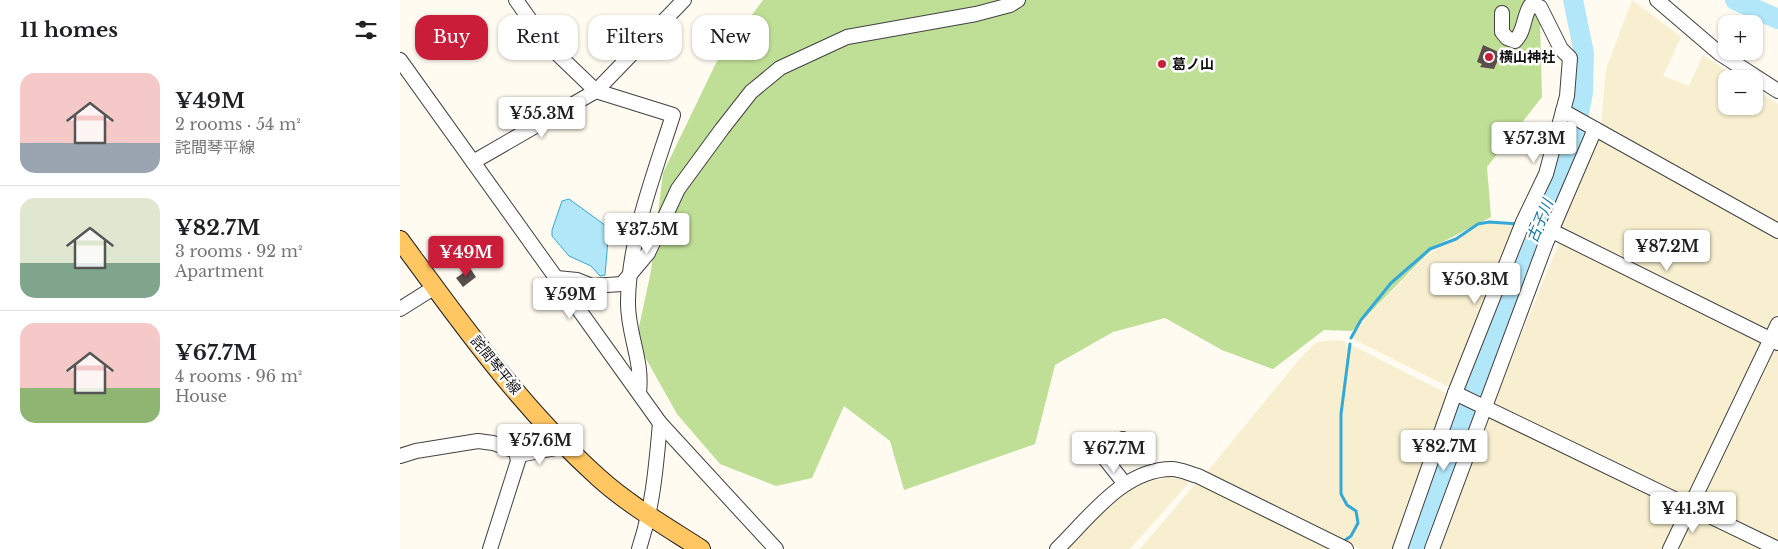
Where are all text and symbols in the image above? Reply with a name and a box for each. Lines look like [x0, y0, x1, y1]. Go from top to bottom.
chip: Buy [415, 15, 488, 60]
chip: Rent [498, 15, 578, 60]
chip: Filters [588, 15, 682, 60]
chip: New [692, 15, 769, 60]
map controls [1718, 15, 1763, 115]
button: + [1718, 15, 1763, 60]
icon: filters [352, 16, 380, 44]
text: 11 homes [20, 17, 118, 43]
place label: 横山神社 [1499, 48, 1555, 66]
marker: 横山神社 [1483, 51, 1495, 63]
place label: 葛ノ山 [1172, 55, 1214, 73]
marker: 葛ノ山 [1156, 58, 1168, 70]
button: − [1718, 70, 1763, 115]
text: ¥49M [175, 88, 245, 114]
icon: home [60, 93, 120, 153]
pin: ¥55.3M [501, 96, 583, 139]
text: ¥55.3M [509, 103, 575, 123]
text: 2 rooms · 54 m² [175, 114, 301, 134]
pin: ¥57.3M [1493, 121, 1575, 164]
text: ¥57.3M [1502, 128, 1566, 148]
text: 詫間琴平線 [175, 137, 255, 157]
water label: 古子川 [1522, 195, 1558, 245]
pin: ¥37.5M [606, 212, 688, 255]
text: ¥82.7M [175, 215, 260, 241]
icon: home [60, 218, 120, 278]
text: ¥37.5M [615, 219, 679, 239]
pin: ¥87.2M [1626, 230, 1708, 272]
pin: ¥49M [436, 236, 496, 278]
text: ¥87.2M [1635, 236, 1699, 256]
text: 3 rooms · 92 m² [175, 241, 302, 261]
text: ¥49M [439, 242, 493, 262]
text: Apartment [175, 261, 264, 281]
pin: ¥50.3M [1434, 262, 1516, 305]
text: ¥50.3M [1441, 269, 1509, 289]
pin: ¥59M [540, 278, 600, 320]
text: ¥59M [544, 284, 596, 304]
street label: 詫間琴平線 [467, 332, 525, 398]
text: ¥67.7M [175, 340, 257, 366]
icon: home [60, 343, 120, 403]
text: 4 rooms · 96 m² [175, 366, 302, 386]
text: House [175, 386, 227, 406]
pin: ¥57.6M [499, 424, 581, 466]
text: ¥57.6M [508, 430, 572, 450]
pin: ¥82.7M [1403, 430, 1485, 472]
pin: ¥67.7M [1073, 432, 1155, 474]
text: ¥82.7M [1412, 436, 1476, 456]
text: ¥67.7M [1083, 438, 1145, 458]
pin: ¥41.3M [1652, 492, 1734, 534]
text: ¥41.3M [1661, 498, 1725, 518]

